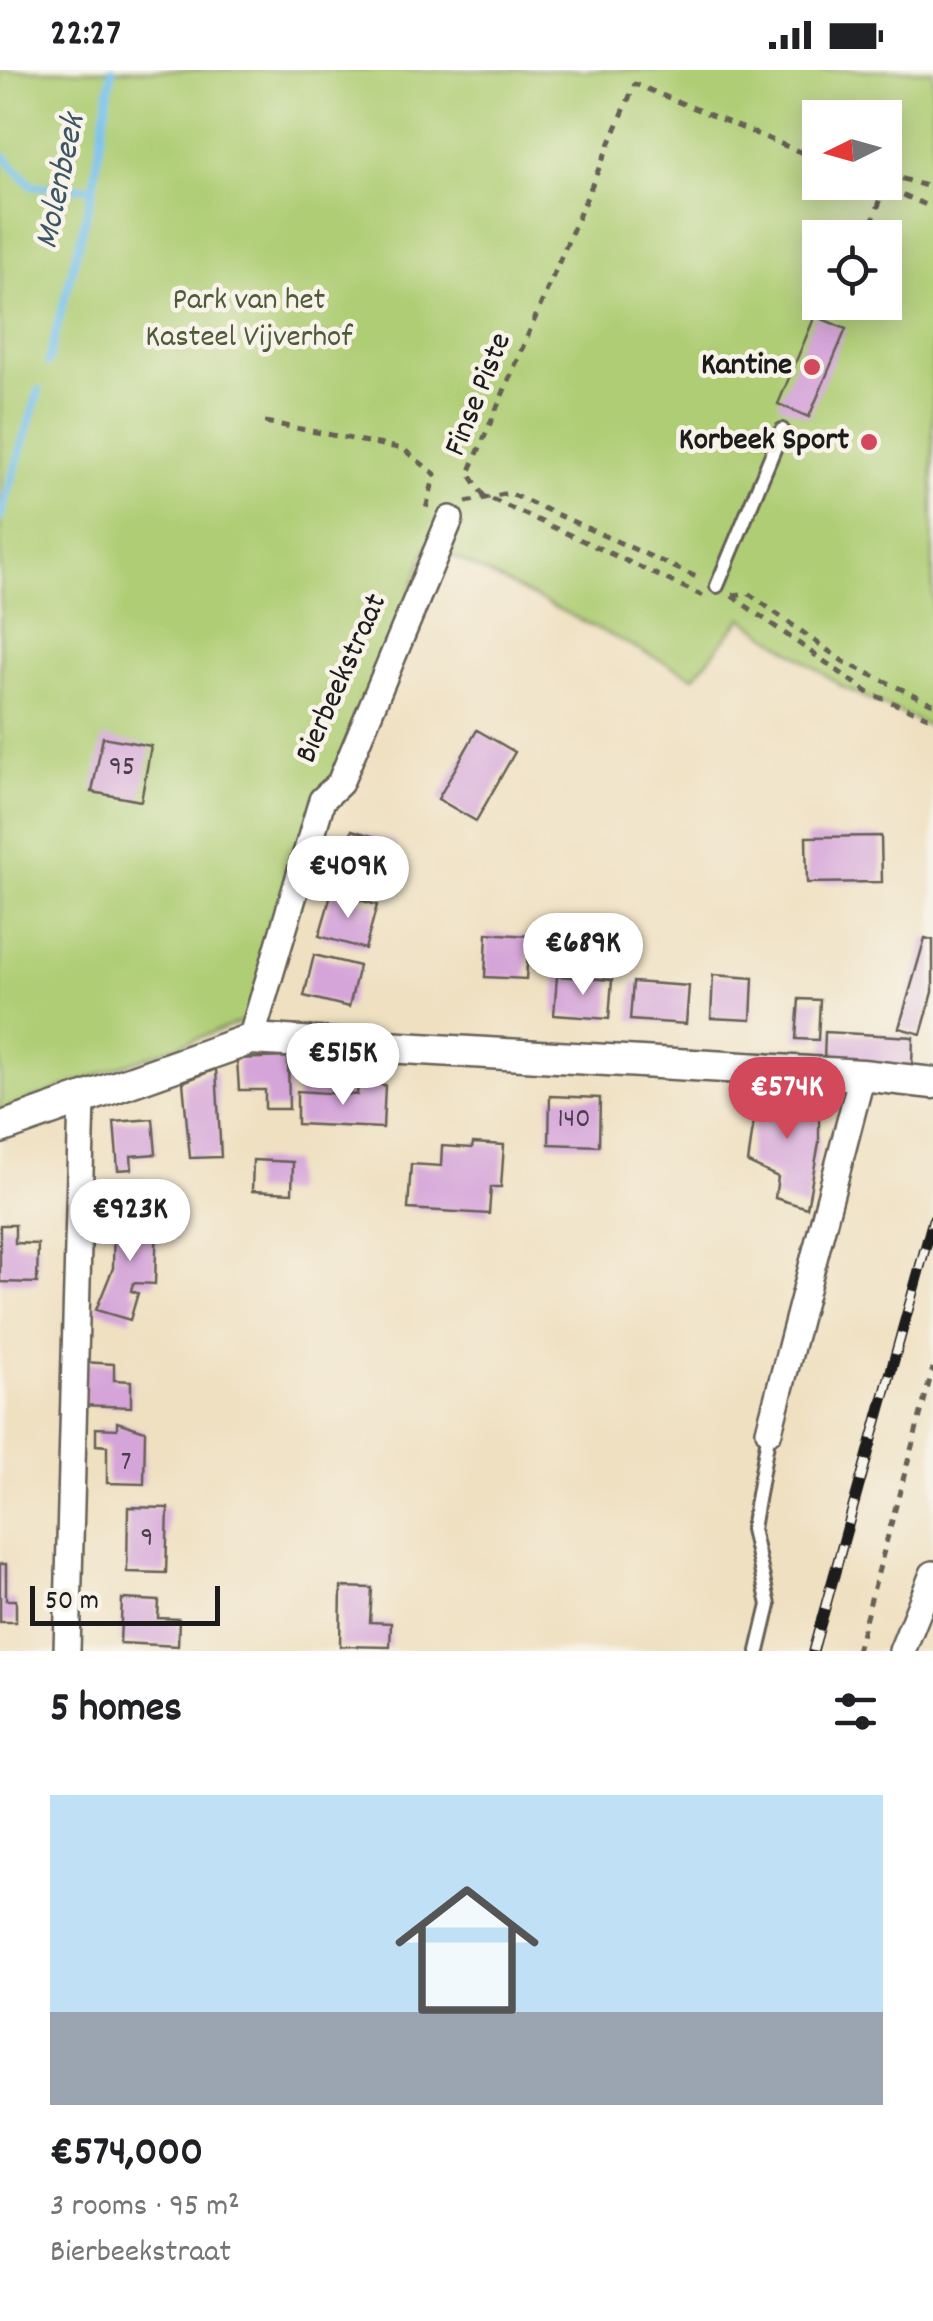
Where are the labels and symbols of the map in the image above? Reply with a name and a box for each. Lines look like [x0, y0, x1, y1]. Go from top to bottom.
north arrow [802, 100, 902, 200]
water label: Molenbeek [23, 107, 101, 254]
park label: Park van het Kasteel Vijverhof [145, 279, 353, 362]
street label: Finse Piste [434, 326, 526, 464]
place label: Kantine [701, 344, 792, 390]
marker: Kantine [801, 356, 823, 378]
place label: Korbeek Sport [679, 419, 849, 465]
marker: Korbeek Sport [858, 431, 880, 453]
street label: Bierbeekstraat [285, 587, 401, 771]
house number: 95 [109, 749, 135, 789]
pin: €409K [278, 836, 418, 921]
pin: €689K [513, 913, 653, 998]
pin: €515K [273, 1023, 413, 1108]
pin: €574K [717, 1057, 857, 1142]
house number: 140 [557, 1101, 591, 1141]
pin: €923K [60, 1179, 200, 1264]
house number: 7 [121, 1444, 131, 1484]
house number: 9 [141, 1520, 153, 1560]
scale bar [30, 1581, 220, 1626]

